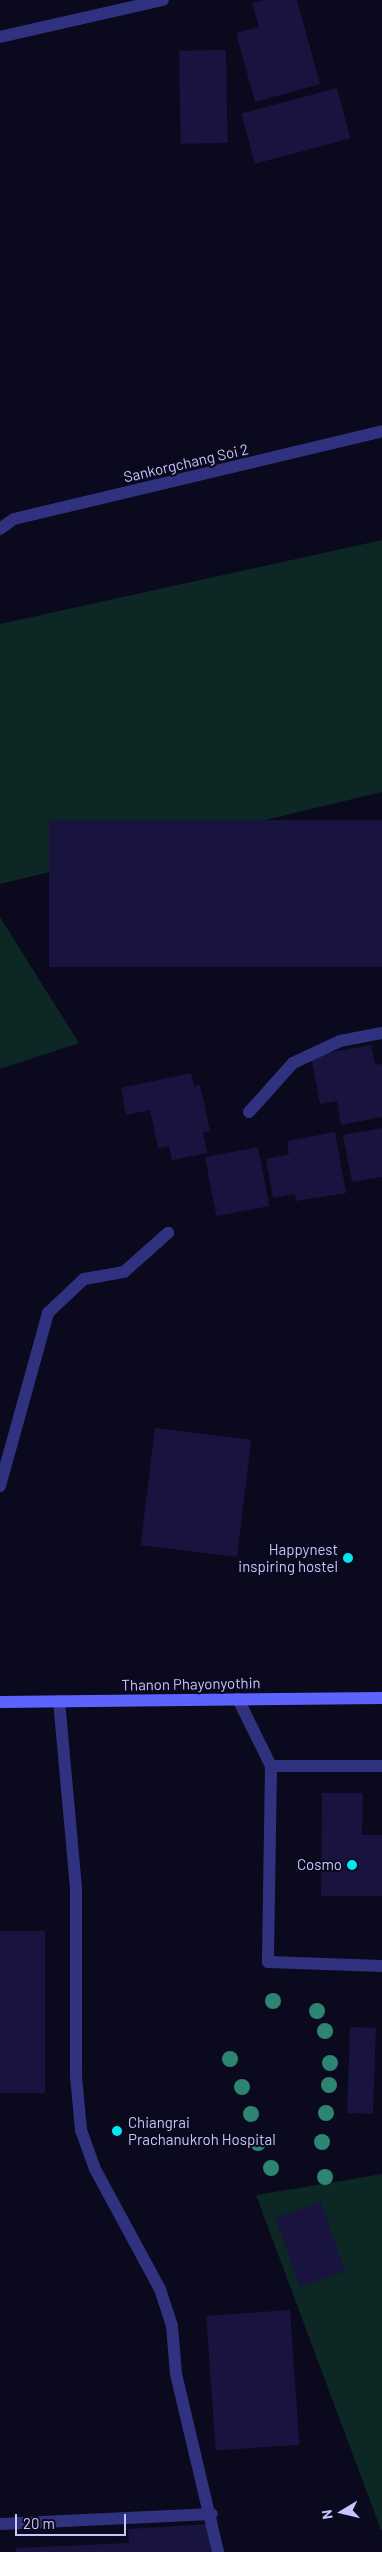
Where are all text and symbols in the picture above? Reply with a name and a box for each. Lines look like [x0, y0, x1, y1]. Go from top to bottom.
street label: Sankorgchang Soi 2 [122, 440, 250, 486]
place label: Happynest inspiring hostel [238, 1540, 338, 1575]
marker: Happynest inspiring hostel [342, 1552, 354, 1564]
street label: Thanon Phayonyothin [121, 1674, 261, 1694]
place label: Cosmo [297, 1856, 342, 1874]
marker: Cosmo [346, 1859, 358, 1871]
place label: Chiangrai Prachanukroh Hospital [128, 2113, 276, 2148]
marker: Chiangrai Prachanukroh Hospital [110, 2124, 124, 2138]
north arrow [317, 2487, 367, 2537]
scale bar [18, 2504, 129, 2536]
text: N [318, 2508, 336, 2520]
text: 20 m [23, 2514, 55, 2532]

